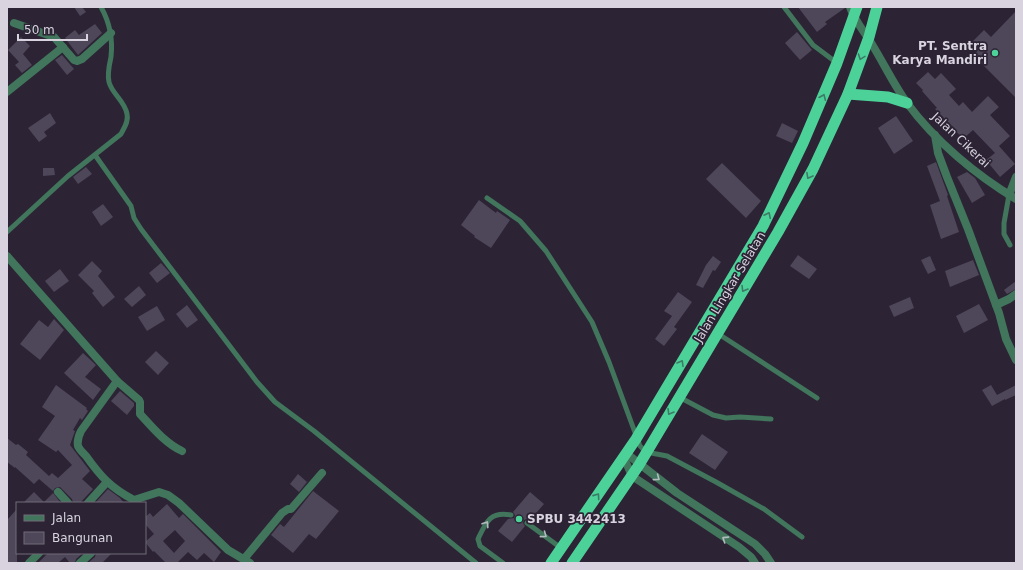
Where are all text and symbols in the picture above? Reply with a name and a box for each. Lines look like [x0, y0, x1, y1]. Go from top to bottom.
scale bar [18, 16, 87, 42]
text: 50 m [24, 23, 55, 37]
place label: PT. Sentra Karya Mandiri [892, 39, 987, 67]
marker: PT. Sentra Karya Mandiri [990, 48, 1000, 58]
one-way arrow [858, 54, 866, 61]
one-way arrow [818, 93, 826, 100]
street label: Jalan Cikerai [928, 109, 993, 170]
one-way arrow [806, 172, 813, 179]
one-way arrow [764, 211, 771, 219]
street label: Jalan Lingkar Selatan [691, 229, 769, 346]
one-way arrow [741, 285, 748, 292]
one-way arrow [676, 360, 683, 367]
one-way arrow [667, 408, 674, 415]
one-way arrow [653, 474, 660, 481]
one-way arrow [592, 494, 599, 501]
legend [16, 502, 146, 554]
text: Jalan [51, 511, 81, 525]
place label: SPBU 3442413 [527, 512, 626, 526]
marker: SPBU 3442413 [514, 514, 524, 524]
one-way arrow [481, 521, 489, 528]
one-way arrow [540, 530, 547, 537]
text: Bangunan [52, 531, 113, 545]
one-way arrow [722, 536, 729, 544]

